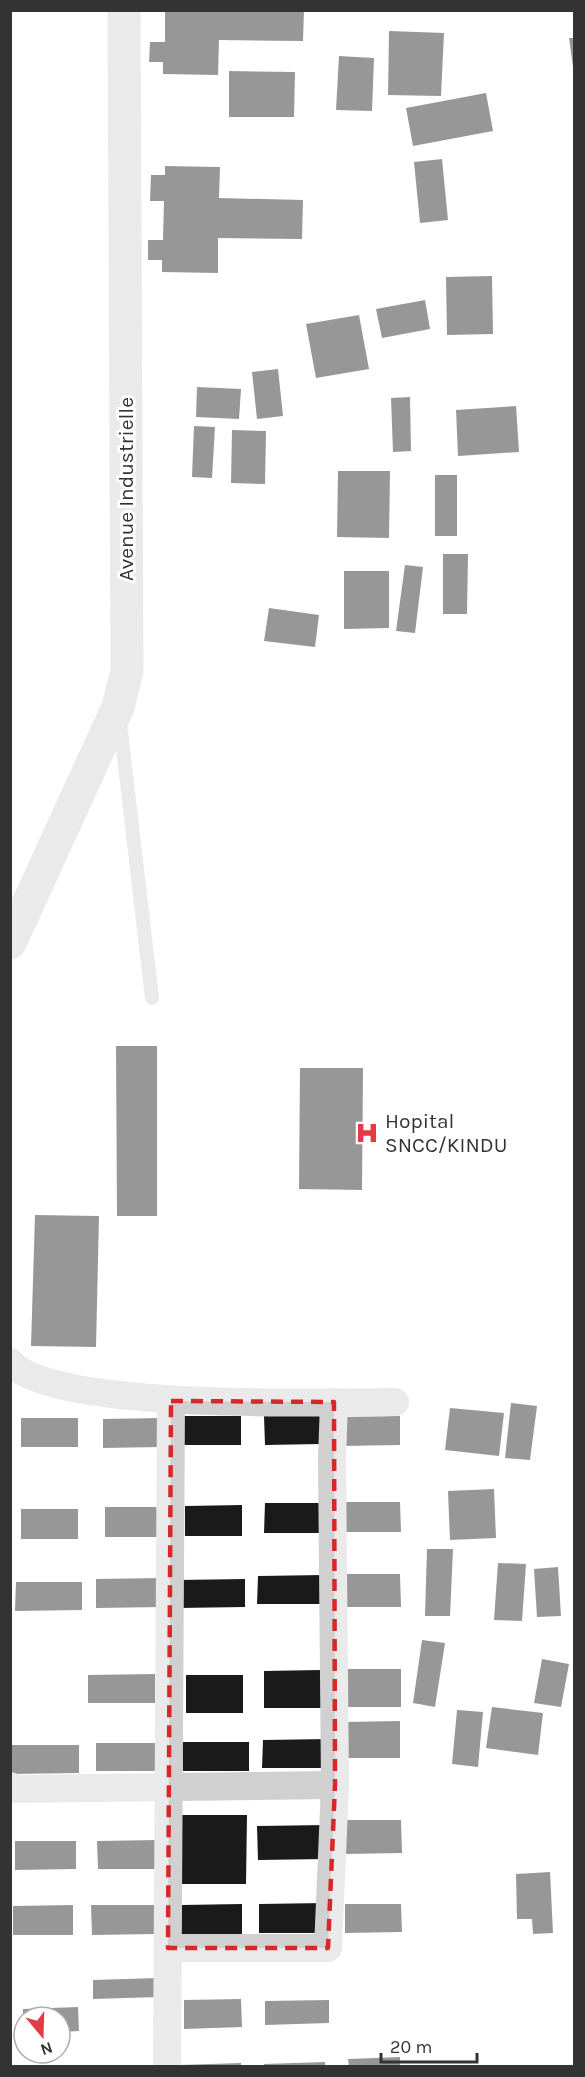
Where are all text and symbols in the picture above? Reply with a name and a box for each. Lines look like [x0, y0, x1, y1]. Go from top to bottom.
street label: Avenue Industrielle [114, 397, 138, 581]
place label: Hopital SNCC/KINDU [385, 1109, 507, 1157]
hospital icon: Hopital SNCC/KINDU [354, 1120, 380, 1146]
north arrow [12, 2005, 72, 2065]
scale bar [381, 2026, 477, 2064]
text: 20 m [390, 2036, 432, 2058]
text: N [38, 2038, 55, 2060]

